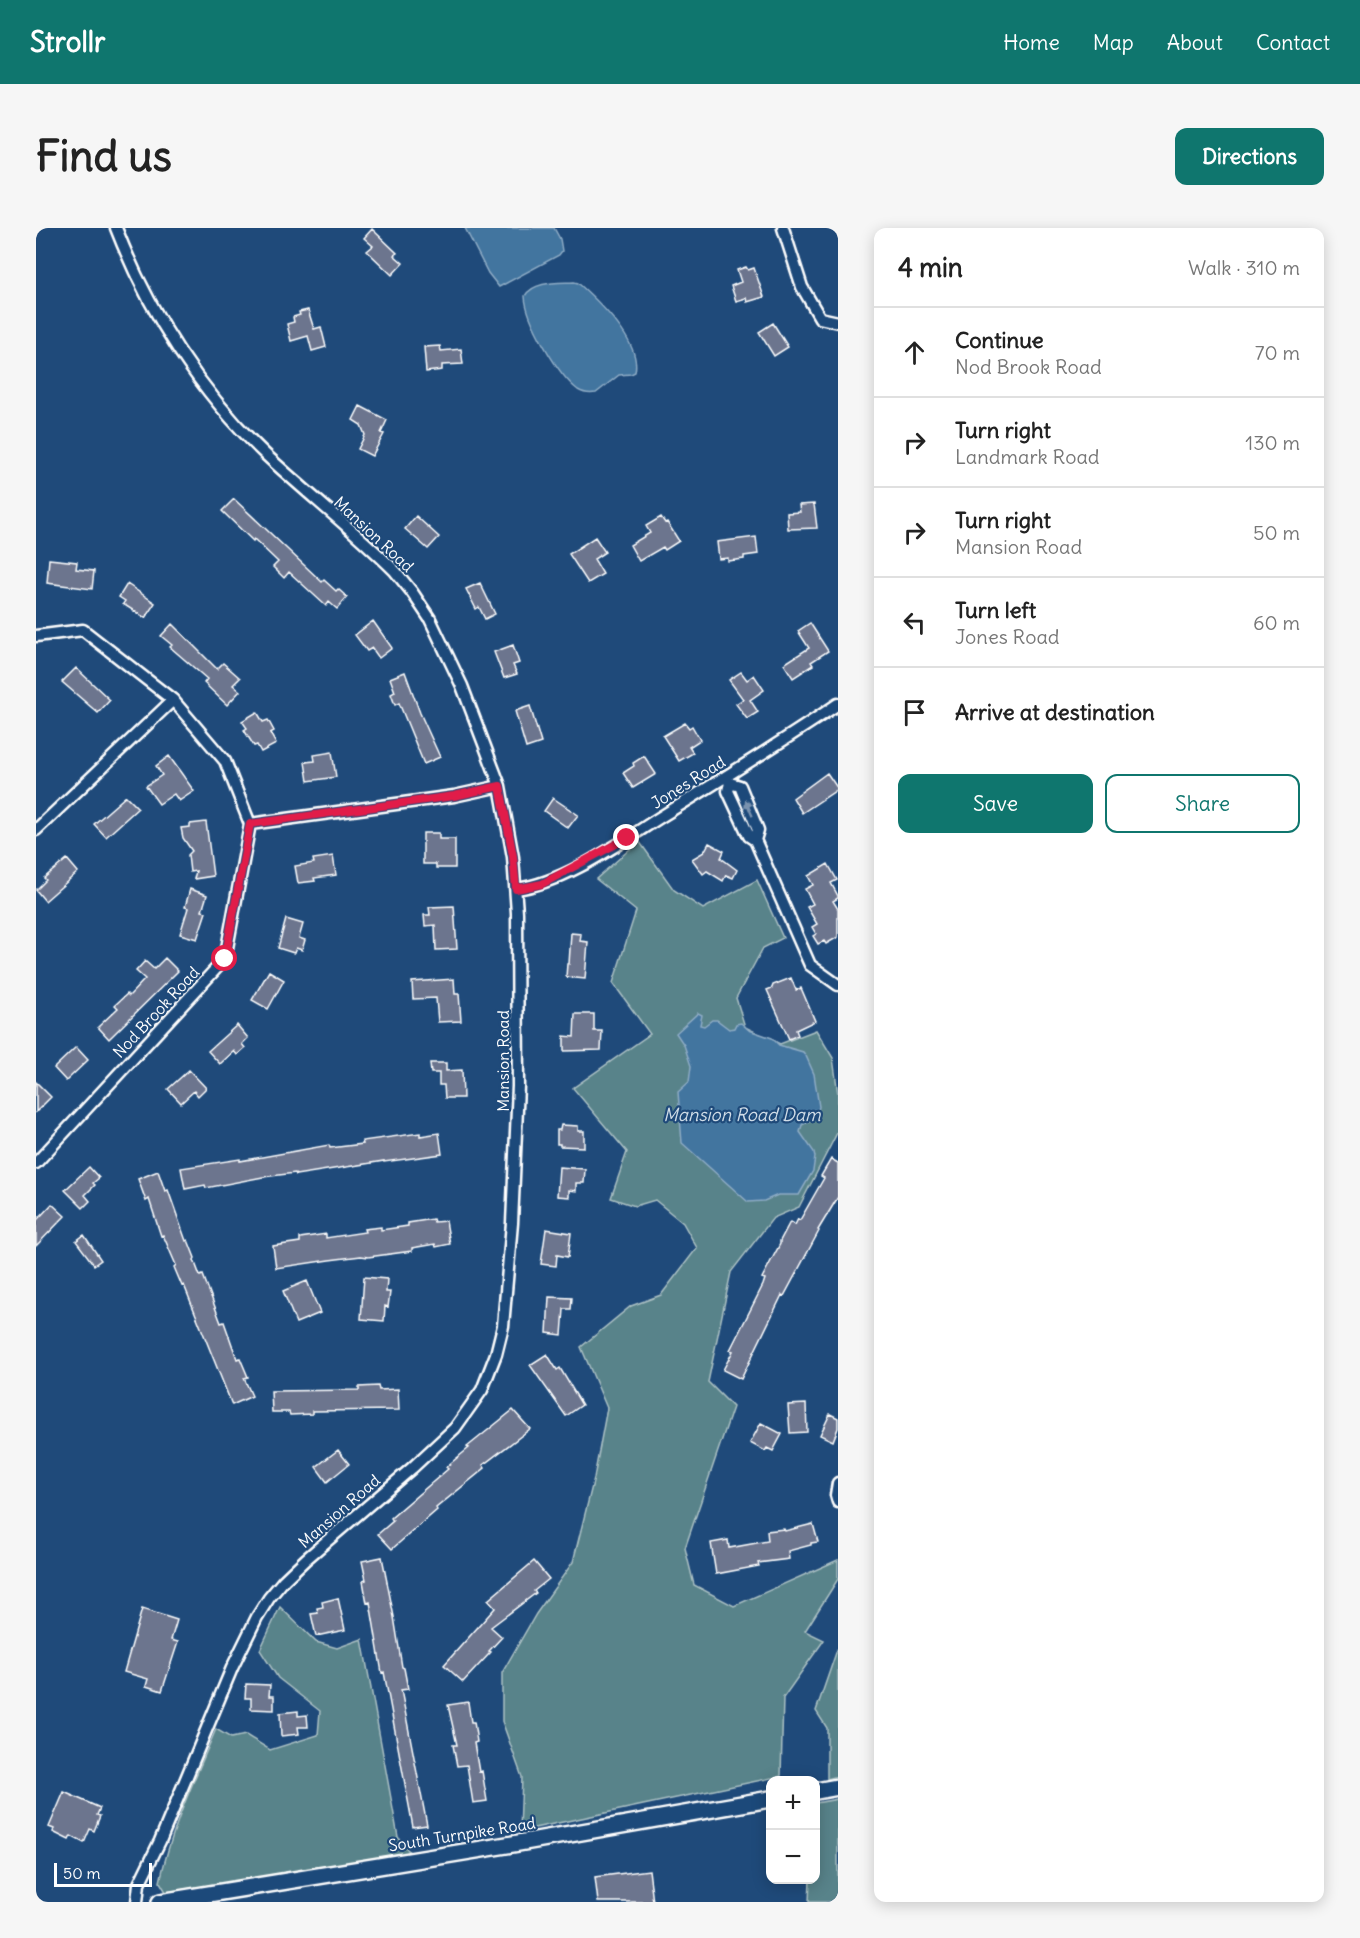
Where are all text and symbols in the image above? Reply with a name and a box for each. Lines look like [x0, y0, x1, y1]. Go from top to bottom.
text: Strollr [30, 24, 105, 60]
text: Home [1003, 29, 1060, 56]
text: Map [1093, 29, 1134, 56]
text: About [1167, 29, 1223, 56]
text: Contact [1256, 29, 1330, 56]
button: Directions [1175, 128, 1324, 185]
text: Find us [36, 130, 172, 182]
text: 4 min [898, 251, 963, 284]
text: Walk · 310 m [1188, 255, 1300, 280]
text: Continue [955, 326, 1044, 354]
icon: ahead [898, 336, 931, 369]
text: 70 m [1255, 340, 1300, 365]
text: Nod Brook Road [955, 354, 1102, 379]
text: Turn right [955, 416, 1051, 444]
icon: right [898, 426, 931, 459]
text: 130 m [1245, 430, 1300, 455]
text: Landmark Road [955, 444, 1099, 469]
street label: Mansion Road [330, 492, 418, 576]
text: Turn right [955, 506, 1051, 534]
icon: right [898, 516, 931, 549]
text: 50 m [1253, 520, 1300, 545]
text: Mansion Road [955, 534, 1082, 559]
text: Turn left [955, 596, 1036, 624]
icon: left [898, 606, 931, 639]
text: 60 m [1253, 610, 1300, 635]
text: Jones Road [955, 624, 1059, 649]
icon: arrive [898, 696, 931, 729]
text: Arrive at destination [955, 698, 1155, 726]
street label: Jones Road [647, 751, 729, 813]
button: Save [898, 774, 1093, 833]
button: Share [1105, 774, 1300, 833]
one-way arrow [744, 799, 753, 817]
route end [613, 824, 639, 850]
route start [211, 945, 237, 971]
street label: Nod Brook Road [109, 962, 203, 1062]
street label: Mansion Road [493, 1010, 513, 1112]
water label: Mansion Road Dam [663, 1103, 822, 1126]
street label: Mansion Road [294, 1470, 384, 1552]
map controls [766, 1776, 820, 1884]
button: + [766, 1776, 820, 1830]
street label: South Turnpike Road [387, 1812, 537, 1856]
button: − [766, 1830, 820, 1884]
scale bar [54, 1860, 152, 1888]
text: 50 m [63, 1863, 101, 1883]

